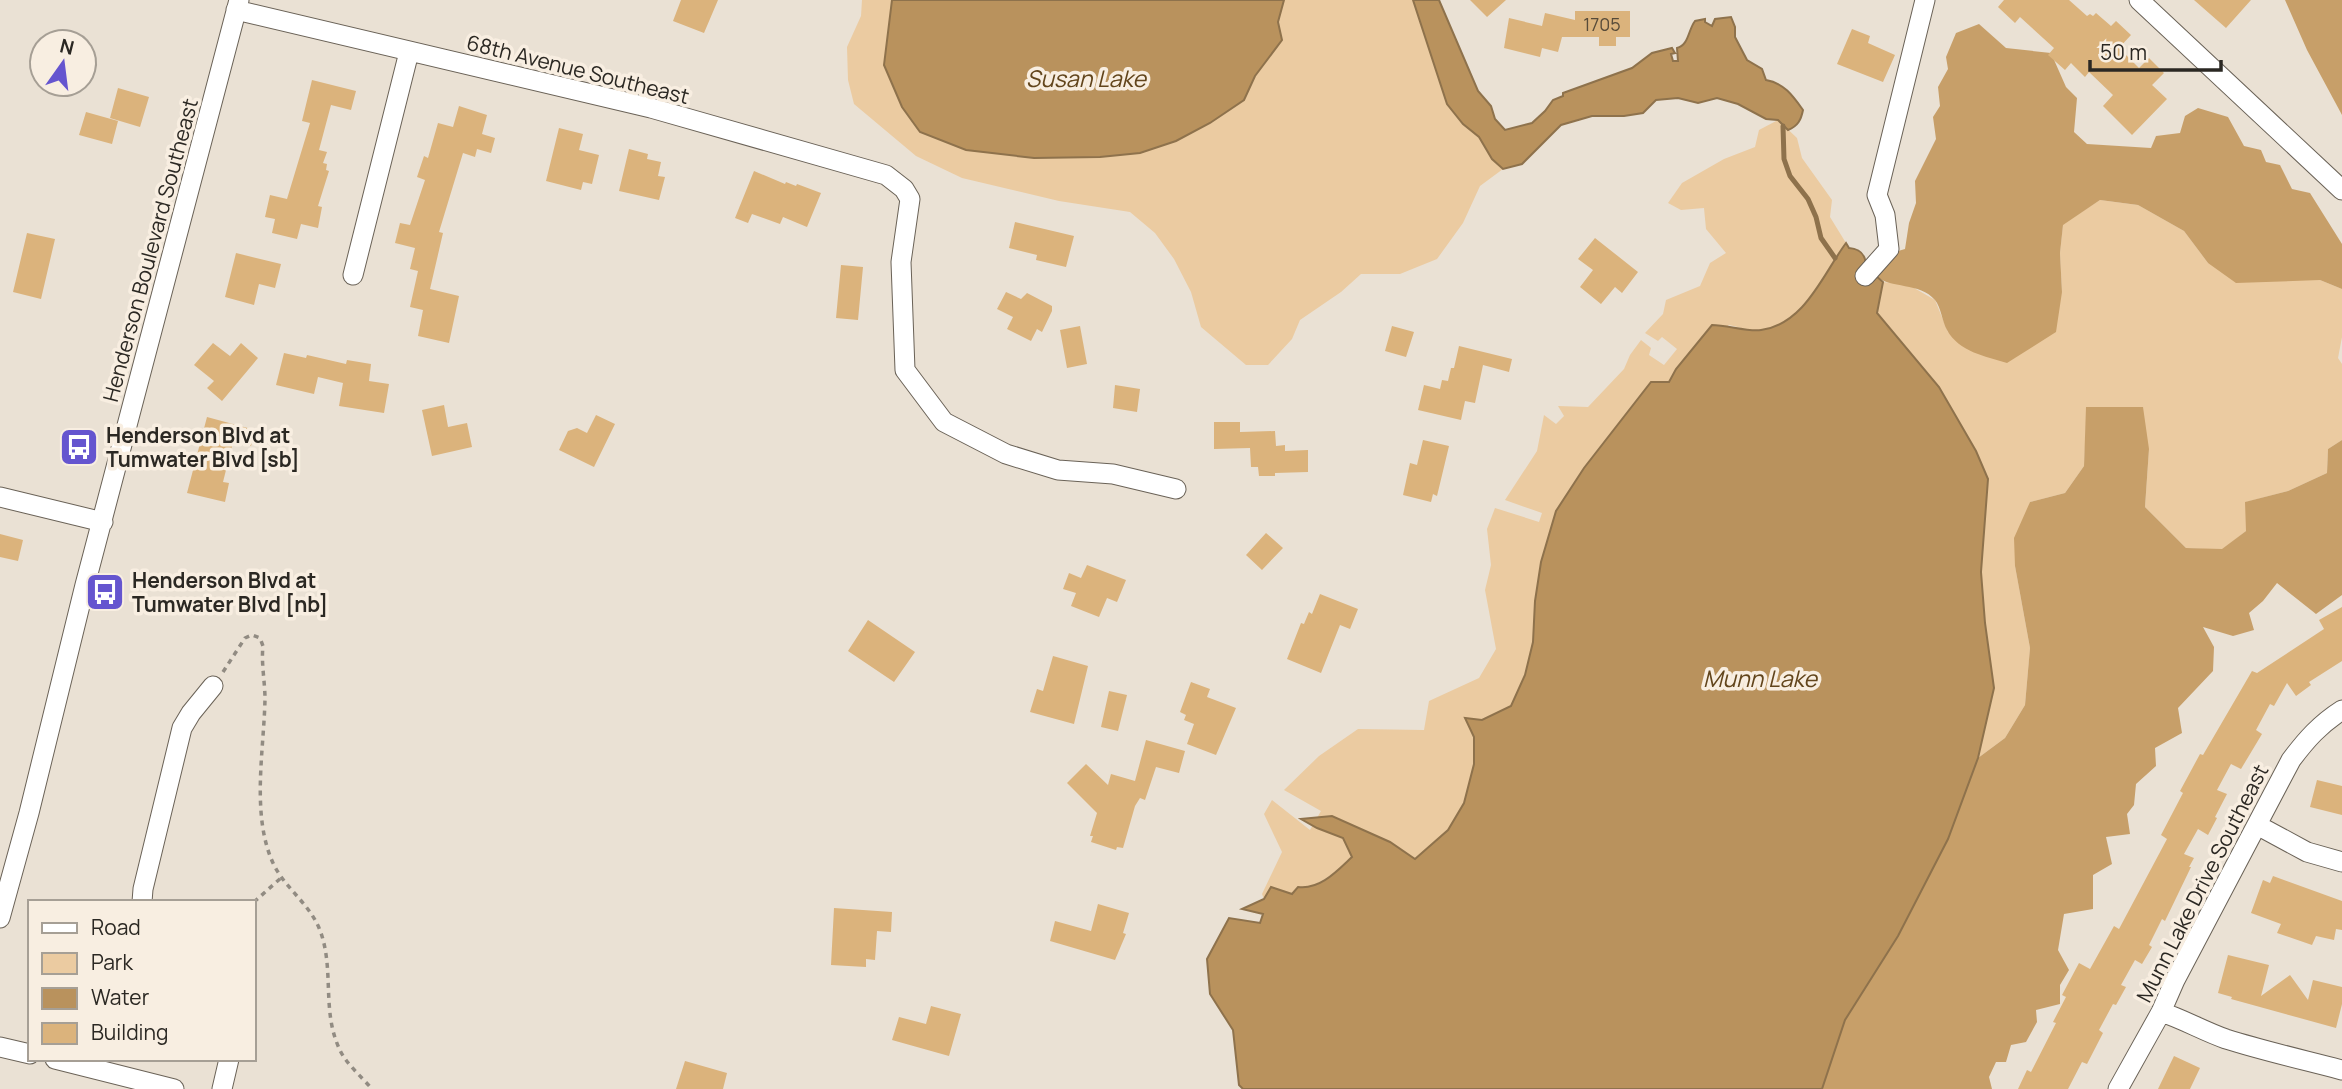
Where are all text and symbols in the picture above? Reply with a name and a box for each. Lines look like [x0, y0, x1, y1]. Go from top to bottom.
house number: 1705 [1583, 12, 1621, 36]
north arrow [28, 28, 98, 98]
street label: 68th Avenue Southeast [464, 28, 692, 110]
scale bar [2090, 28, 2221, 72]
text: N [57, 32, 77, 61]
text: 50 m [2100, 38, 2147, 66]
water label: Susan Lake [1026, 62, 1148, 94]
street label: Henderson Boulevard Southeast [96, 95, 204, 405]
place label: Henderson Blvd at Tumwater Blvd [sb] [106, 421, 300, 473]
bus stop icon: Henderson Blvd at Tumwater Blvd [sb] [58, 426, 100, 468]
place label: Henderson Blvd at Tumwater Blvd [nb] [132, 566, 328, 618]
bus stop icon: Henderson Blvd at Tumwater Blvd [nb] [84, 571, 126, 613]
water label: Munn Lake [1703, 662, 1819, 694]
street label: Munn Lake Drive Southeast [2130, 759, 2274, 1007]
legend [28, 900, 256, 1061]
text: Road [91, 913, 141, 941]
text: Park [91, 948, 133, 976]
text: Water [91, 983, 150, 1011]
text: Building [91, 1018, 168, 1046]

